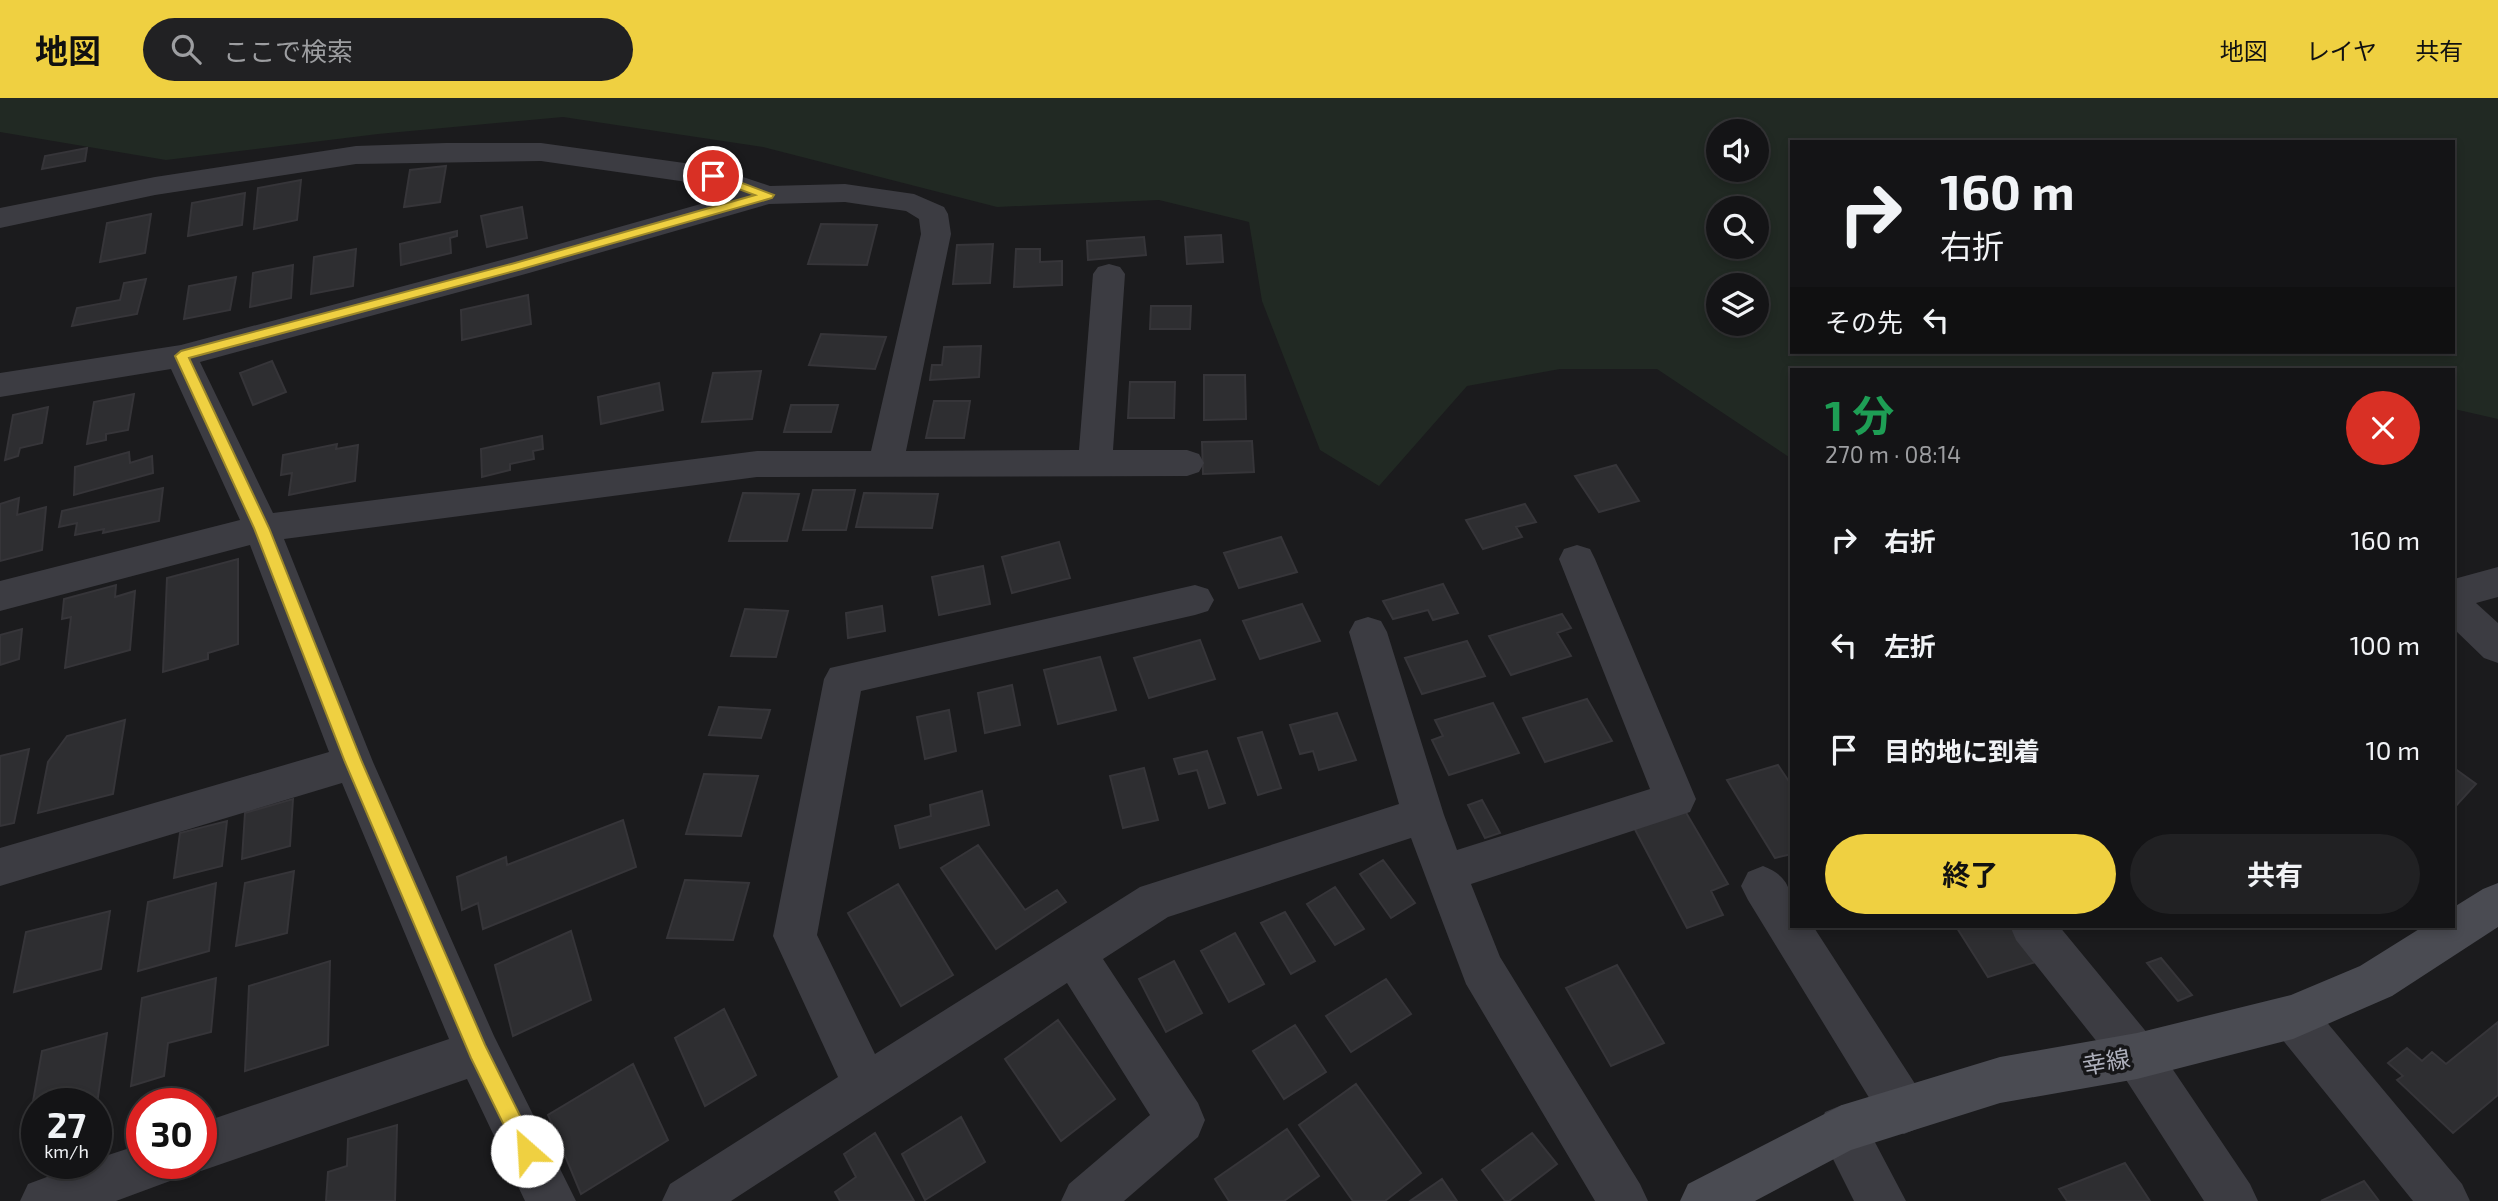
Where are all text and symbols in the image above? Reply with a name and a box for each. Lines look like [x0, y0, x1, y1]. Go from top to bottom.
search box [143, 18, 633, 81]
text: 地図 [35, 30, 101, 70]
icon: search [167, 30, 205, 68]
text: ここで検索 [223, 35, 353, 66]
text: 地図 [2220, 36, 2268, 65]
text: レイヤ [2306, 36, 2377, 65]
text: 共有 [2415, 36, 2463, 65]
map controls [1706, 119, 1769, 336]
button: sound [1706, 119, 1769, 182]
pin [683, 146, 743, 206]
icon: arrive [694, 157, 732, 195]
text: 160 m [1940, 161, 2075, 220]
icon: right [1825, 168, 1916, 259]
button: search [1706, 196, 1769, 259]
text: 右折 [1940, 226, 2004, 264]
button: layers [1706, 273, 1769, 336]
icon: left [1917, 301, 1955, 339]
text: その先 [1825, 306, 1903, 337]
text: 1 分 [1825, 389, 1894, 439]
button: close [2346, 391, 2420, 465]
text: 270 m · 08:14 [1825, 440, 1961, 468]
icon: right [1825, 521, 1863, 559]
text: 160 m [2351, 524, 2420, 555]
text: 右折 [1884, 525, 1936, 556]
icon: left [1825, 626, 1863, 664]
text: 100 m [2350, 629, 2420, 660]
text: 左折 [1884, 630, 1936, 661]
icon: arrive [1825, 731, 1863, 769]
text: 10 m [2365, 734, 2420, 765]
text: 目的地に到着 [1884, 735, 2040, 766]
button: 終了 [1825, 834, 2116, 914]
button: 共有 [2130, 834, 2420, 914]
street label: 幸線 [2080, 1043, 2132, 1079]
speed limit sign: 30 [126, 1088, 217, 1179]
text: 27 [47, 1103, 86, 1145]
position arrow [490, 1114, 564, 1188]
text: km/h [44, 1140, 89, 1162]

